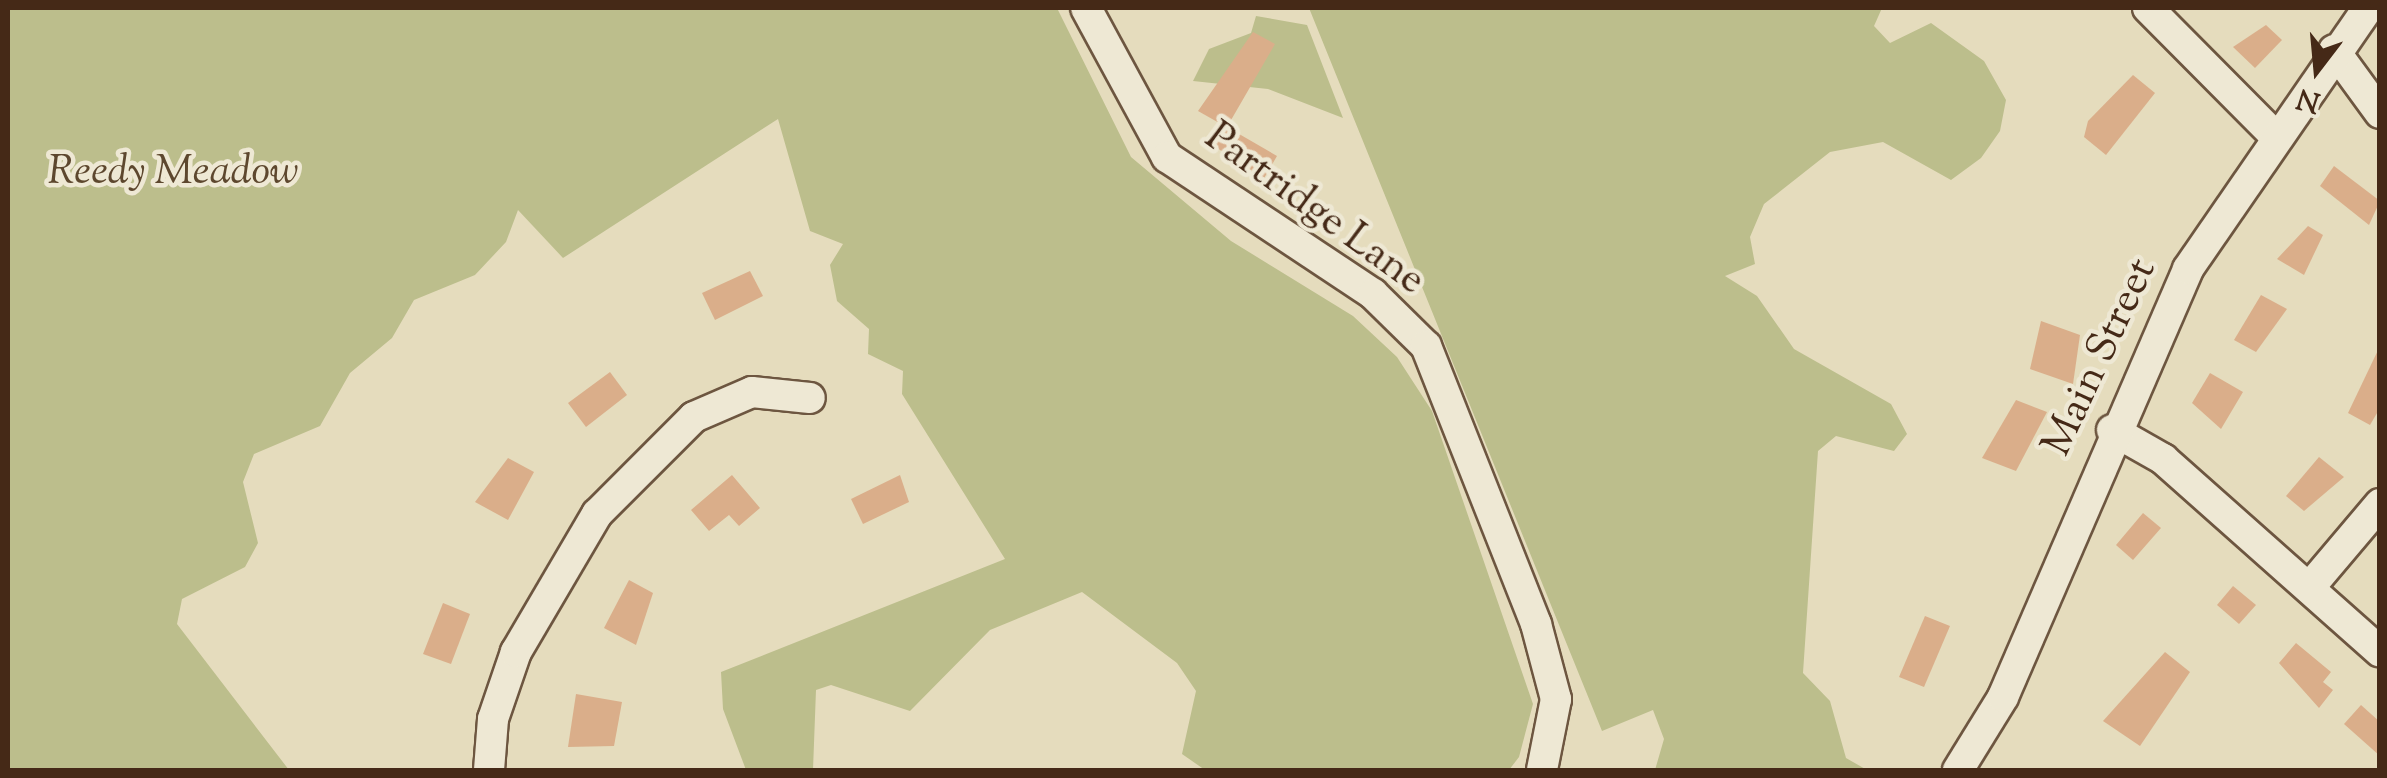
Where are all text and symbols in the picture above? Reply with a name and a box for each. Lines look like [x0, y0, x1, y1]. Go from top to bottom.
north arrow [2267, 20, 2367, 120]
text: N [2292, 77, 2325, 121]
street label: Partridge Lane [1194, 113, 1434, 307]
park label: Reedy Meadow [48, 148, 298, 198]
street label: Main Street [2033, 251, 2169, 465]

